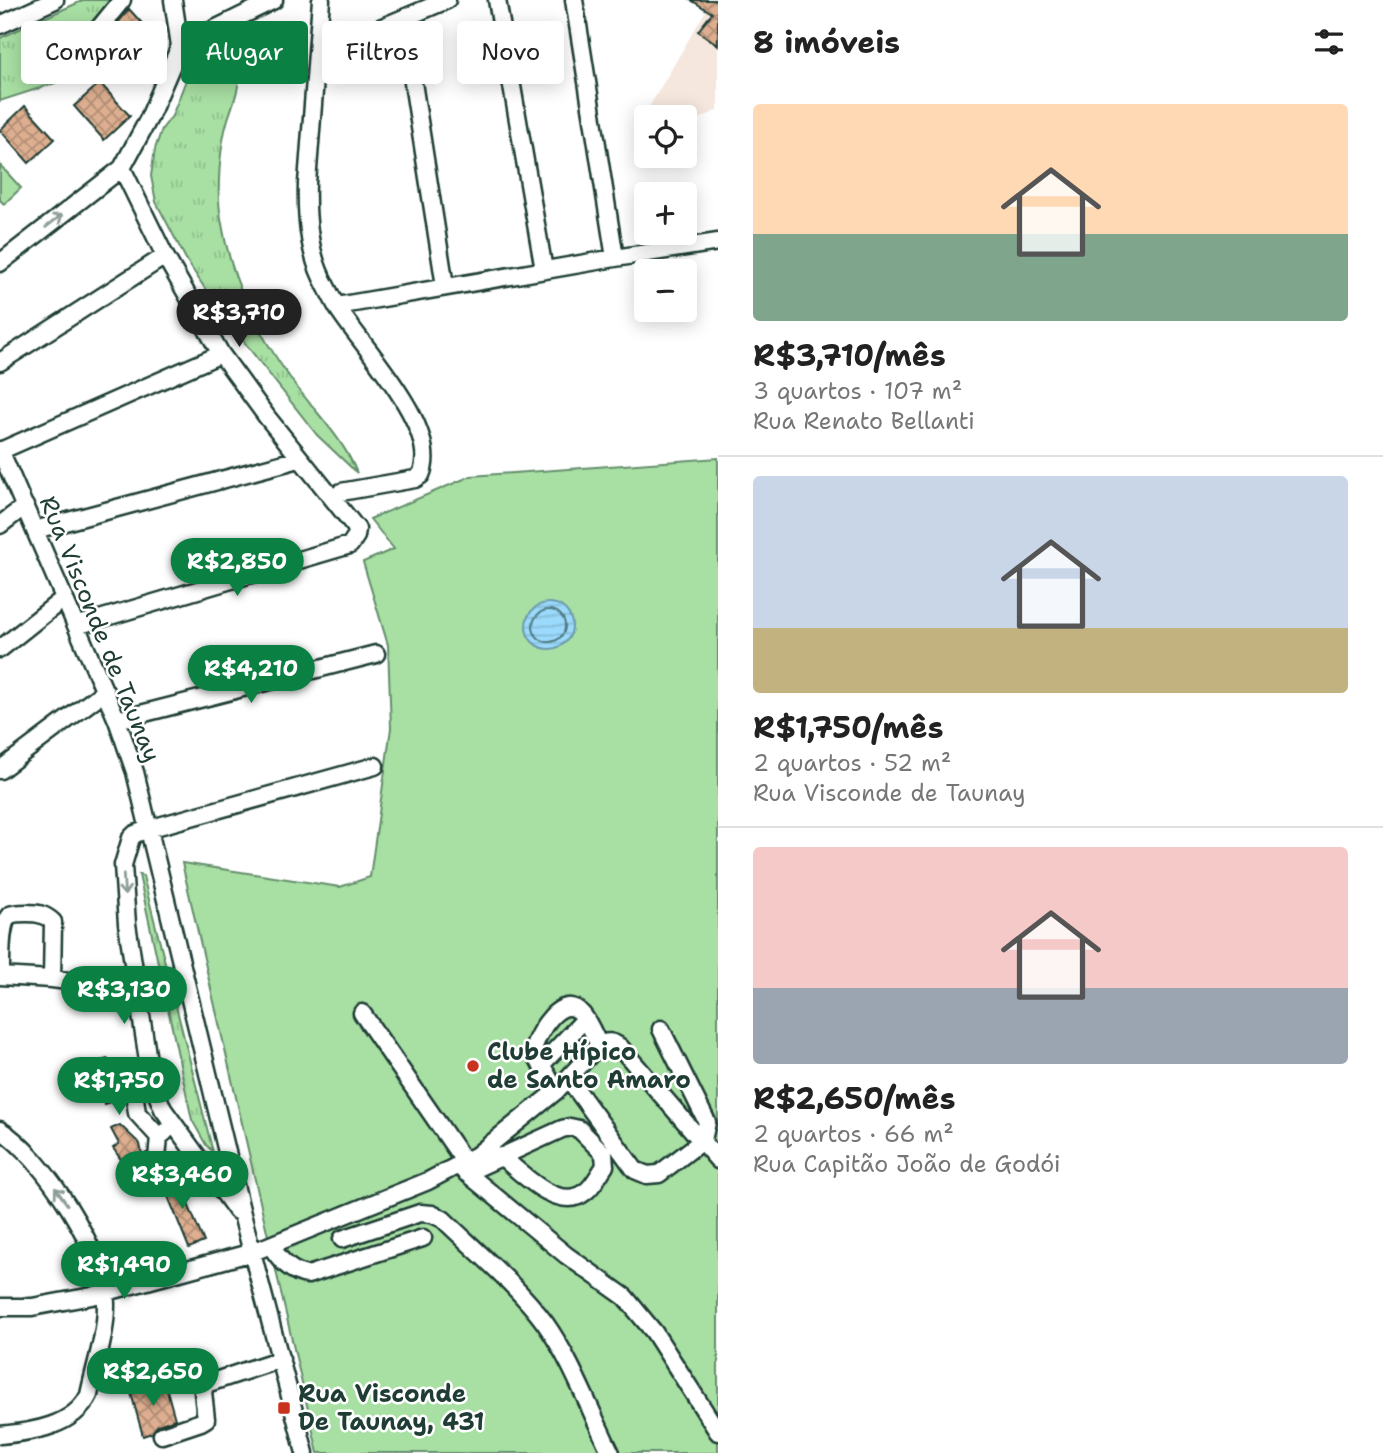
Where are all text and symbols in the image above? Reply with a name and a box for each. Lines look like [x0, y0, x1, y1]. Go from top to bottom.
chip: Comprar [21, 21, 167, 84]
chip: Alugar [181, 21, 308, 84]
chip: Filtros [322, 21, 443, 84]
chip: Novo [457, 21, 564, 84]
text: 8 imóveis [753, 22, 900, 63]
icon: filters [1310, 23, 1348, 61]
map controls [634, 105, 697, 322]
button: locate [634, 105, 697, 168]
icon: home [988, 149, 1114, 275]
button: + [634, 182, 697, 245]
one-way arrow [44, 213, 62, 228]
button: − [634, 259, 697, 322]
pin: R$3,710 [174, 290, 304, 349]
text: R$3,710 [193, 297, 285, 327]
text: R$3,710/mês [753, 335, 946, 376]
text: 3 quartos · 107 m² [753, 376, 962, 406]
text: Rua Renato Bellanti [753, 406, 975, 436]
street label: Rua Visconde de Taunay [32, 491, 168, 767]
icon: home [988, 521, 1114, 647]
pin: R$2,850 [172, 538, 302, 598]
text: R$2,850 [187, 546, 287, 576]
pin: R$4,210 [186, 646, 316, 705]
text: R$4,210 [204, 653, 298, 683]
text: R$1,750/mês [753, 707, 943, 748]
text: 2 quartos · 52 m² [753, 748, 951, 778]
text: Rua Visconde de Taunay [753, 778, 1025, 808]
one-way arrow [118, 873, 131, 896]
icon: home [988, 892, 1114, 1018]
pin: R$3,130 [59, 967, 189, 1026]
text: R$3,130 [77, 974, 171, 1004]
place label: Clube Hípico de Santo Amaro [487, 1036, 691, 1096]
pin: R$1,750 [54, 1058, 184, 1117]
marker: Clube Hípico de Santo Amaro [465, 1058, 481, 1074]
text: R$1,750 [73, 1065, 165, 1095]
text: R$2,650/mês [753, 1078, 955, 1119]
text: 2 quartos · 66 m² [753, 1119, 954, 1149]
text: Rua Capitão João de Godói [753, 1149, 1060, 1179]
pin: R$3,460 [117, 1152, 247, 1211]
text: R$3,460 [131, 1159, 233, 1189]
one-way arrow [54, 1188, 69, 1206]
pin: R$1,490 [59, 1242, 189, 1301]
text: R$1,490 [77, 1249, 171, 1279]
pin: R$2,650 [88, 1348, 218, 1408]
text: R$2,650 [103, 1356, 203, 1386]
place label: Rua Visconde De Taunay, 431 [298, 1378, 485, 1438]
marker: Rua Visconde De Taunay, 431 [276, 1400, 292, 1416]

